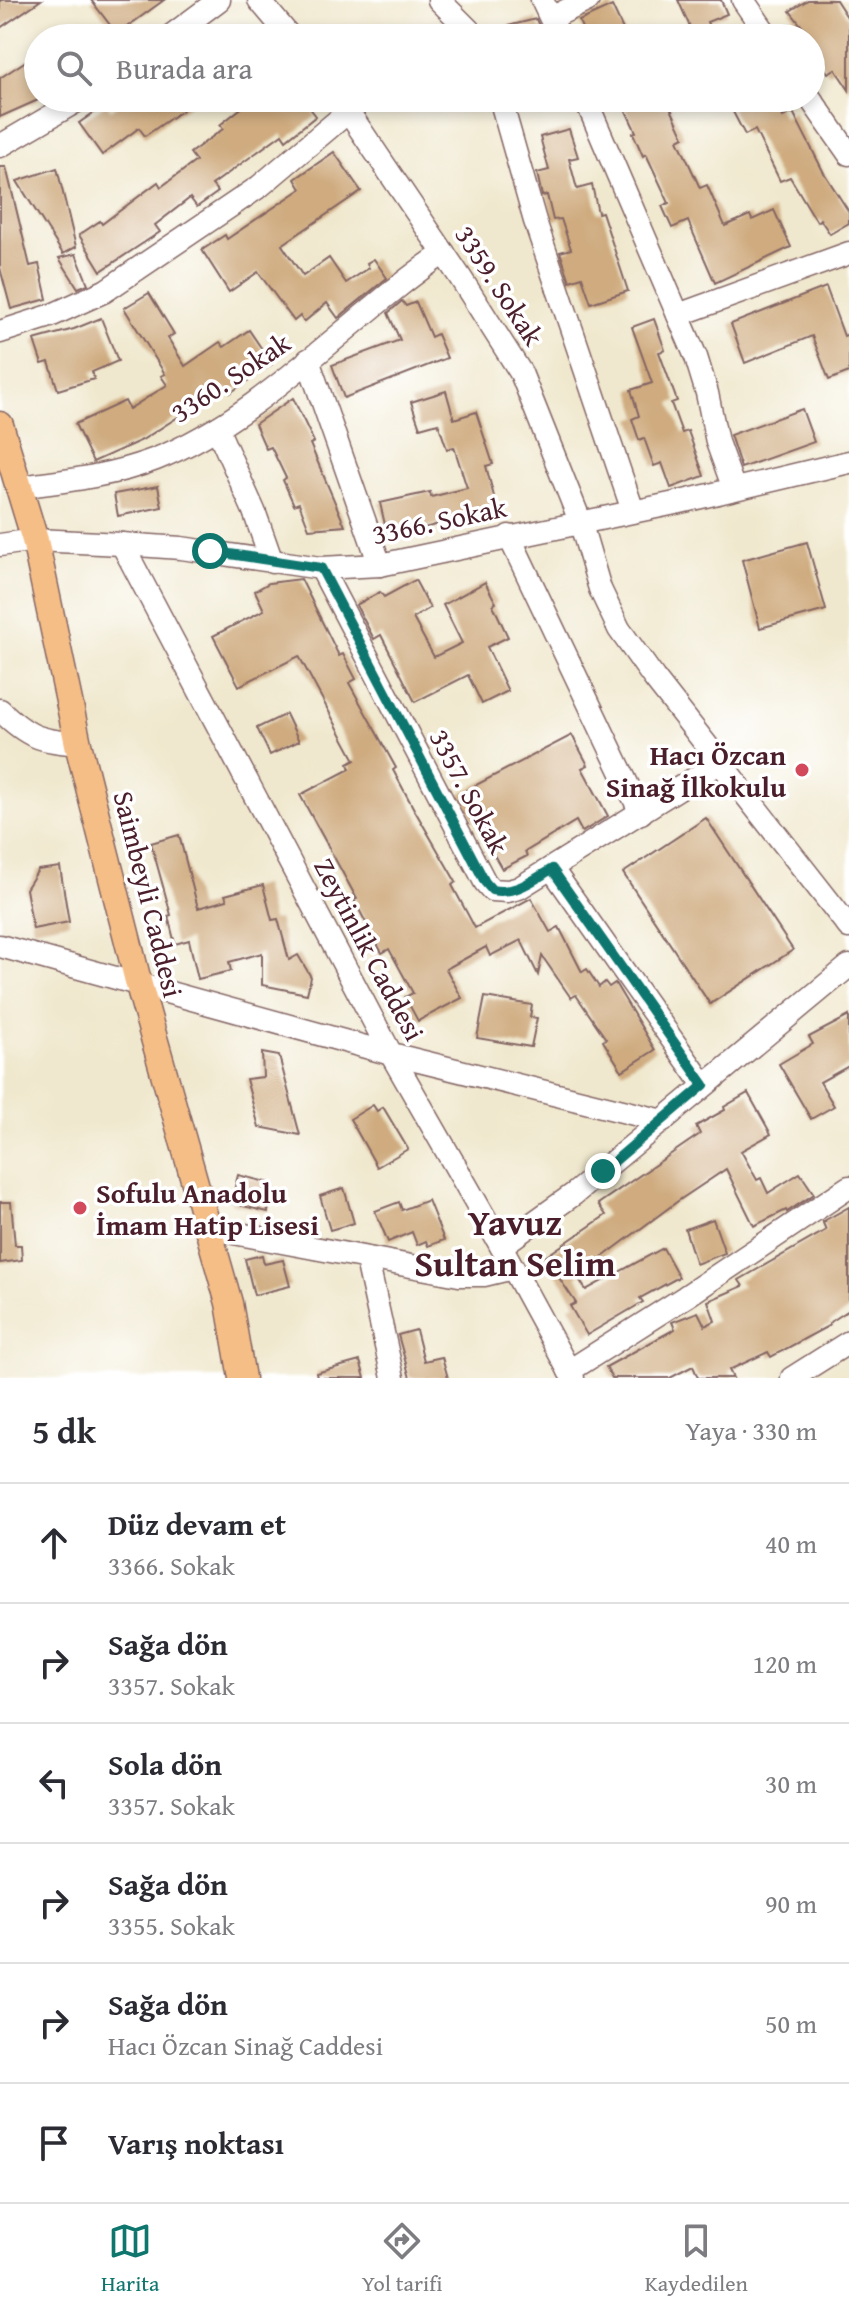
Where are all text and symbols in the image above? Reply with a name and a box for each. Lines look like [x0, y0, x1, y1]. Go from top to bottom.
search box [24, 24, 825, 112]
icon: search [52, 46, 96, 90]
text: Burada ara [116, 46, 253, 90]
street label: 3359. Sokak [446, 217, 555, 354]
street label: 3360. Sokak [162, 321, 299, 432]
street label: 3366. Sokak [368, 486, 511, 554]
route start [192, 533, 228, 569]
street label: 3357. Sokak [420, 721, 521, 862]
place label: Hacı Özcan Sinağ İlkokulu [606, 734, 786, 807]
marker: Hacı Özcan Sinağ İlkokulu [793, 761, 811, 779]
street label: Saimbeyli Caddesi [104, 786, 195, 1002]
street label: Zeytinlik Caddesi [304, 850, 436, 1048]
route end [585, 1153, 621, 1189]
place label: Sofulu Anadolu İmam Hatip Lisesi [96, 1172, 319, 1245]
district label: Yavuz Sultan Selim [414, 1195, 616, 1289]
marker: Sofulu Anadolu İmam Hatip Lisesi [71, 1199, 89, 1217]
text: 5 dk [32, 1406, 96, 1455]
text: Yaya · 330 m [686, 1411, 817, 1450]
text: Düz devam et [108, 1502, 286, 1546]
icon: ahead [32, 1521, 76, 1565]
text: 40 m [765, 1524, 817, 1563]
text: 3366. Sokak [108, 1546, 235, 1585]
text: Sağa dön [108, 1622, 228, 1666]
icon: right [32, 1641, 76, 1685]
text: 120 m [752, 1644, 817, 1683]
text: 3357. Sokak [108, 1666, 235, 1705]
text: Sola dön [108, 1742, 222, 1786]
icon: left [32, 1761, 76, 1805]
text: 30 m [765, 1764, 817, 1803]
text: 3357. Sokak [108, 1786, 235, 1825]
text: Sağa dön [108, 1862, 228, 1906]
icon: right [32, 1881, 76, 1925]
text: 90 m [765, 1884, 817, 1923]
text: 3355. Sokak [108, 1906, 235, 1945]
text: Sağa dön [108, 1982, 228, 2026]
icon: right [32, 2001, 76, 2045]
text: 50 m [765, 2004, 817, 2043]
text: Hacı Özcan Sinağ Caddesi [108, 2026, 383, 2065]
icon: arrive [32, 2121, 76, 2165]
text: Varış noktası [108, 2121, 284, 2165]
tab: Harita [101, 2219, 160, 2299]
tab: Yol tarifi [362, 2219, 443, 2299]
tab: Kaydedilen [645, 2219, 748, 2299]

